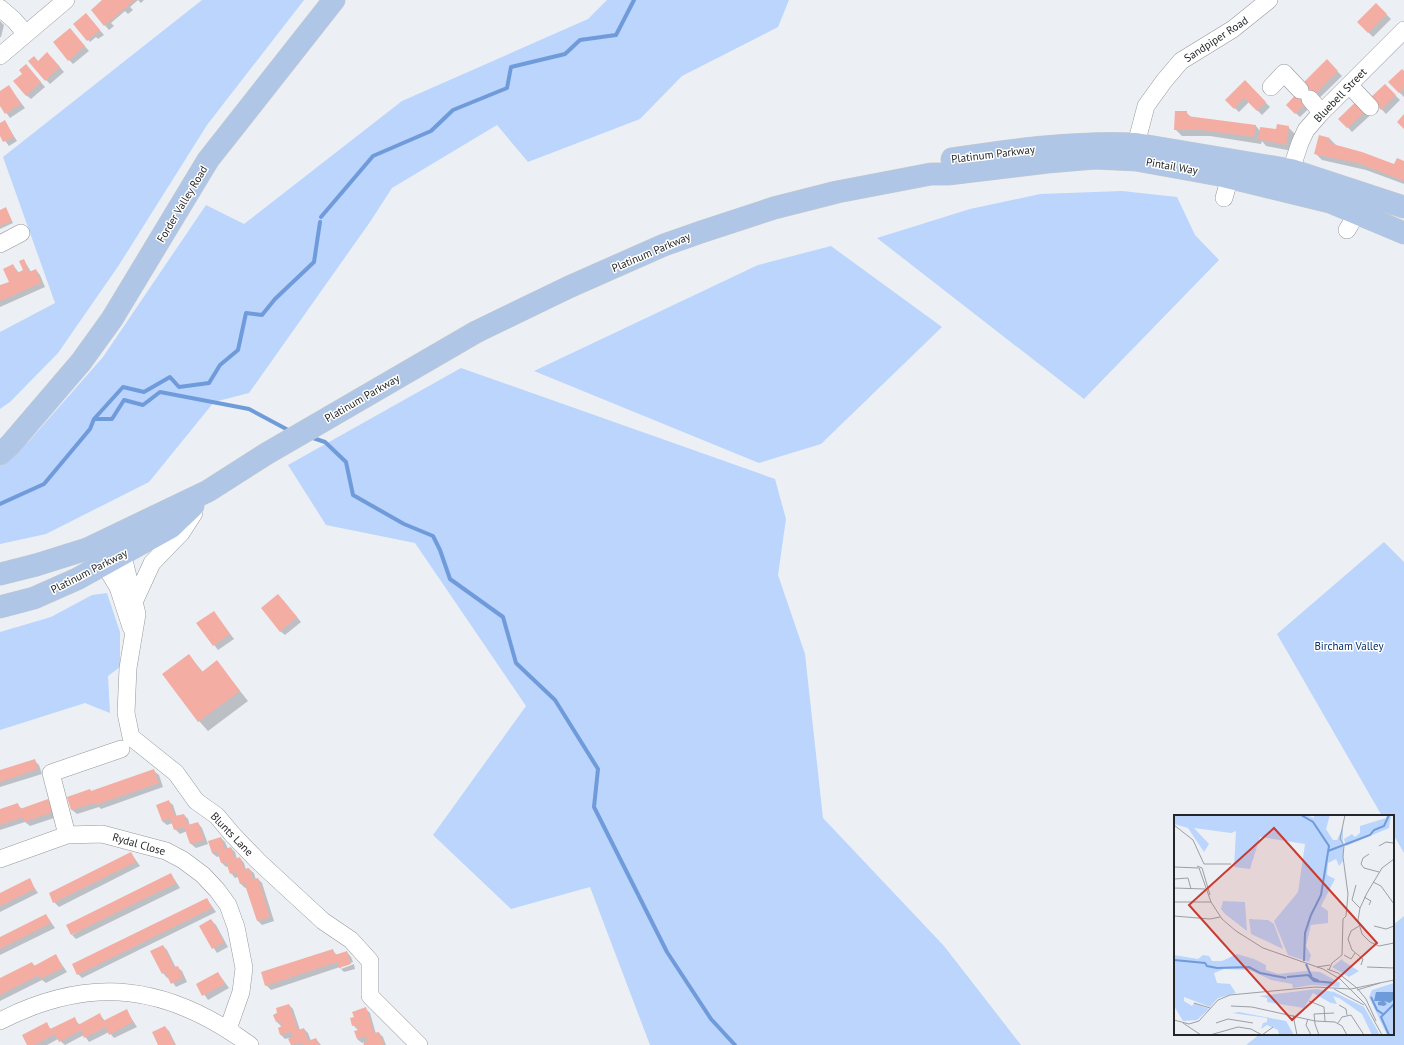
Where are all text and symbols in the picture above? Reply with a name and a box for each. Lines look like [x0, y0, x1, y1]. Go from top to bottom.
street label: Sandpiper Road [1181, 13, 1251, 65]
street label: Bluebell Street [1311, 65, 1370, 125]
street label: Platinum Parkway [950, 142, 1037, 166]
street label: Pintail Way [1145, 155, 1200, 178]
street label: Forder Valley Road [154, 163, 210, 245]
street label: Platinum Parkway [610, 229, 693, 275]
street label: Platinum Parkway [322, 370, 403, 425]
street label: Platinum Parkway [48, 545, 130, 596]
park label: Bircham Valley [1314, 639, 1384, 653]
street label: Blunts Lane [208, 809, 257, 859]
inset map [1174, 815, 1394, 1035]
street label: Rydal Close [111, 830, 167, 858]

